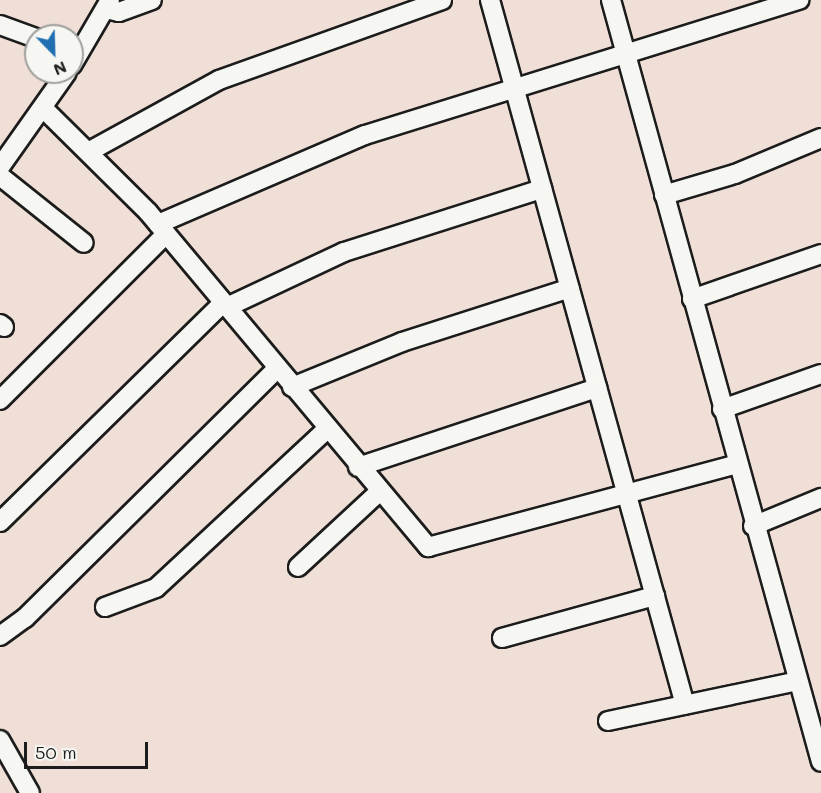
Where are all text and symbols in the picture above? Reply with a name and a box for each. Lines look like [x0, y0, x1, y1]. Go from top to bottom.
north arrow [24, 24, 84, 84]
text: N [51, 57, 70, 81]
scale bar [27, 730, 152, 768]
text: 50 m [35, 740, 77, 764]

